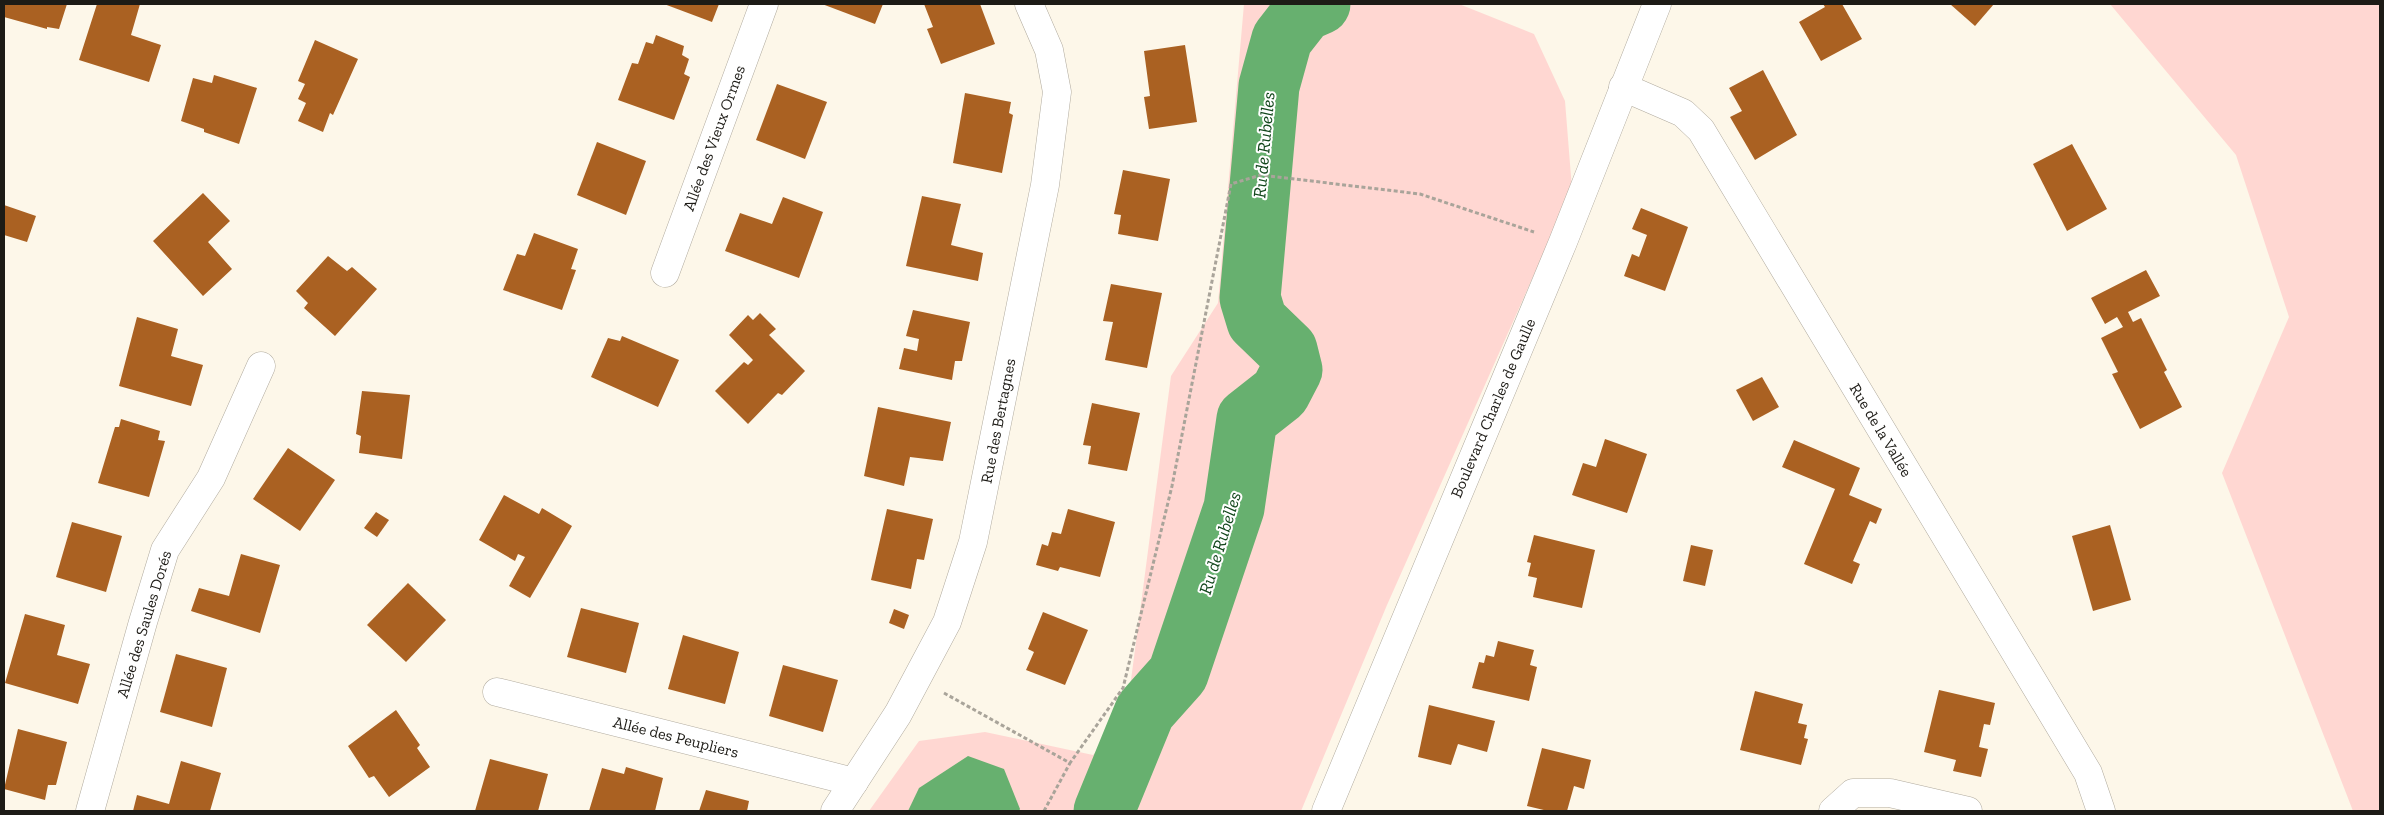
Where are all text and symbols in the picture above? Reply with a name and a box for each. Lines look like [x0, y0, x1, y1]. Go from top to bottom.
street label: Allée des Vieux Ormes [679, 63, 749, 213]
water label: Ru de Rubelles [1248, 91, 1280, 199]
street label: Boulevard Charles de Gaulle [1447, 315, 1539, 501]
street label: Rue des Bertagnes [977, 357, 1019, 485]
street label: Rue de la Vallée [1846, 380, 1916, 480]
water label: Ru de Rubelles [1194, 489, 1246, 597]
street label: Allée des Saules Dorés [113, 548, 175, 700]
street label: Allée des Peupliers [611, 712, 741, 762]

